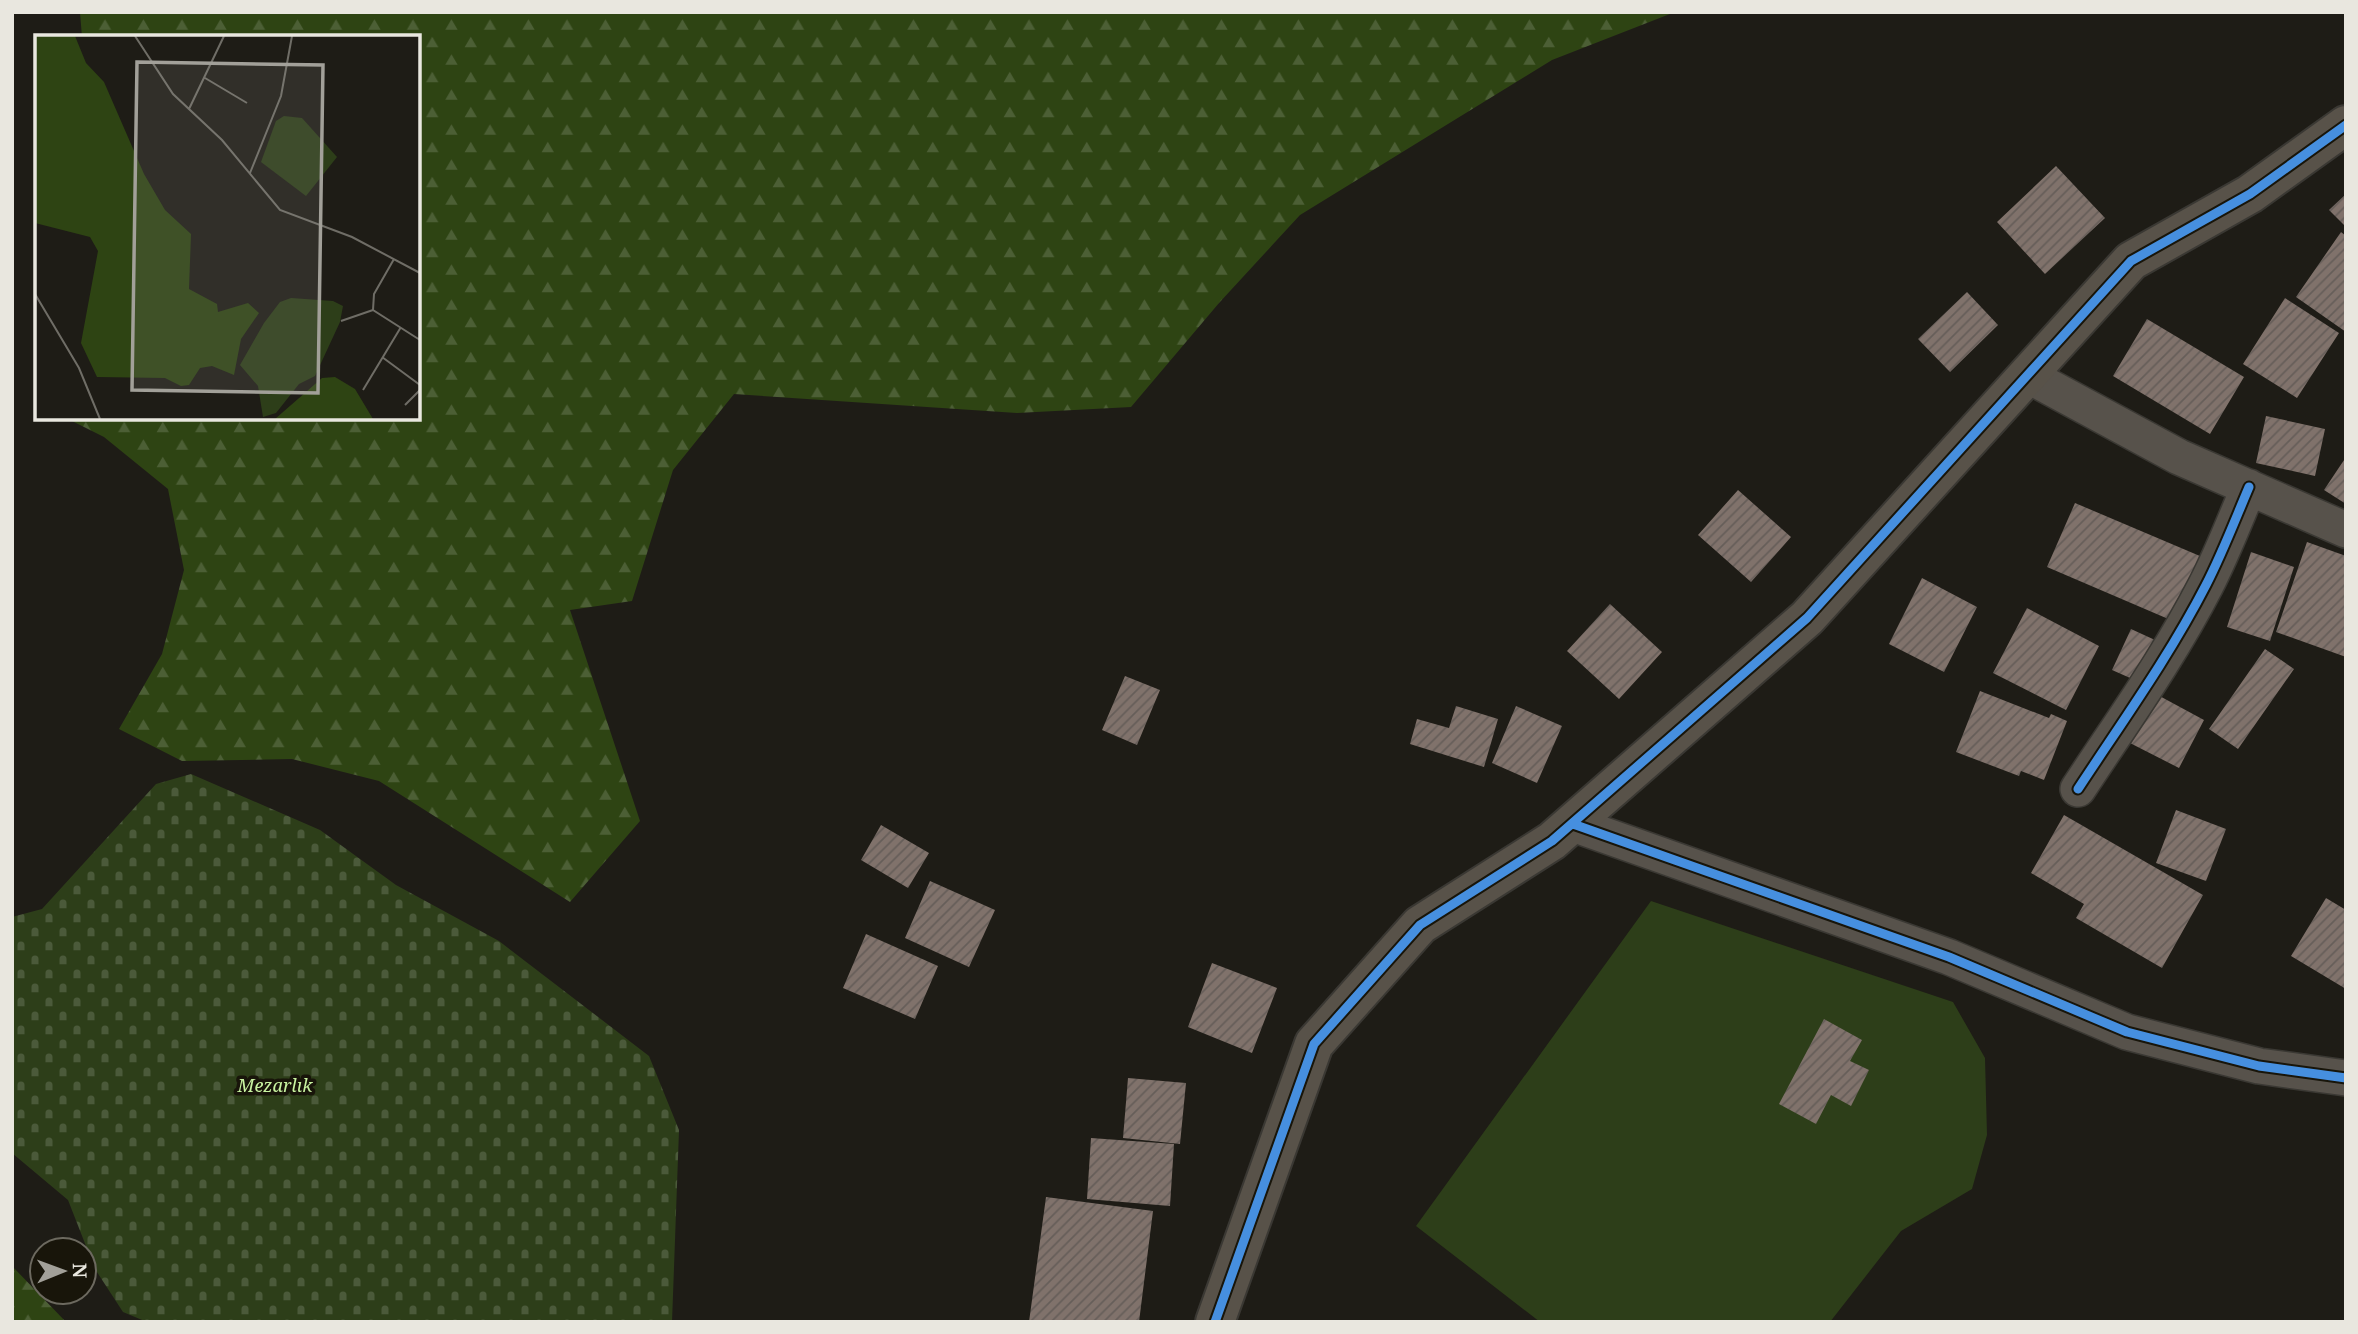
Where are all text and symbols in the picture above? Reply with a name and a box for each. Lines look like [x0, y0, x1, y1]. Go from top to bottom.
inset map [35, 35, 420, 420]
park label: Mezarlık [237, 1073, 313, 1097]
north arrow [28, 1236, 98, 1306]
text: N [67, 1263, 93, 1278]

